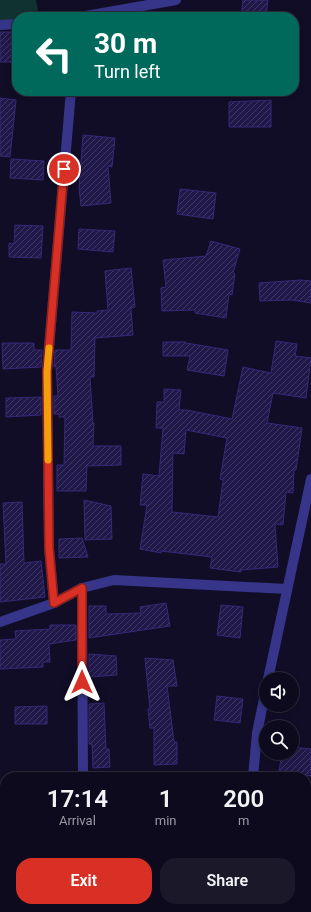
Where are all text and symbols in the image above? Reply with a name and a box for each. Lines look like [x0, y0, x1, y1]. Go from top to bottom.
text: 30 m [94, 27, 157, 60]
icon: left [28, 28, 80, 80]
text: Turn left [94, 61, 160, 82]
pin [47, 152, 81, 186]
icon: arrive [53, 158, 75, 180]
position arrow [61, 661, 103, 703]
map controls [259, 672, 299, 760]
button: sound [259, 672, 299, 712]
button: search [259, 720, 299, 760]
text: 17:14 [47, 785, 108, 813]
text: 1 [159, 785, 172, 813]
text: 200 [223, 785, 264, 813]
text: Arrival [59, 813, 96, 828]
text: min [155, 813, 176, 828]
text: m [238, 813, 249, 828]
button: Exit [16, 858, 152, 904]
button: Share [160, 858, 295, 904]

